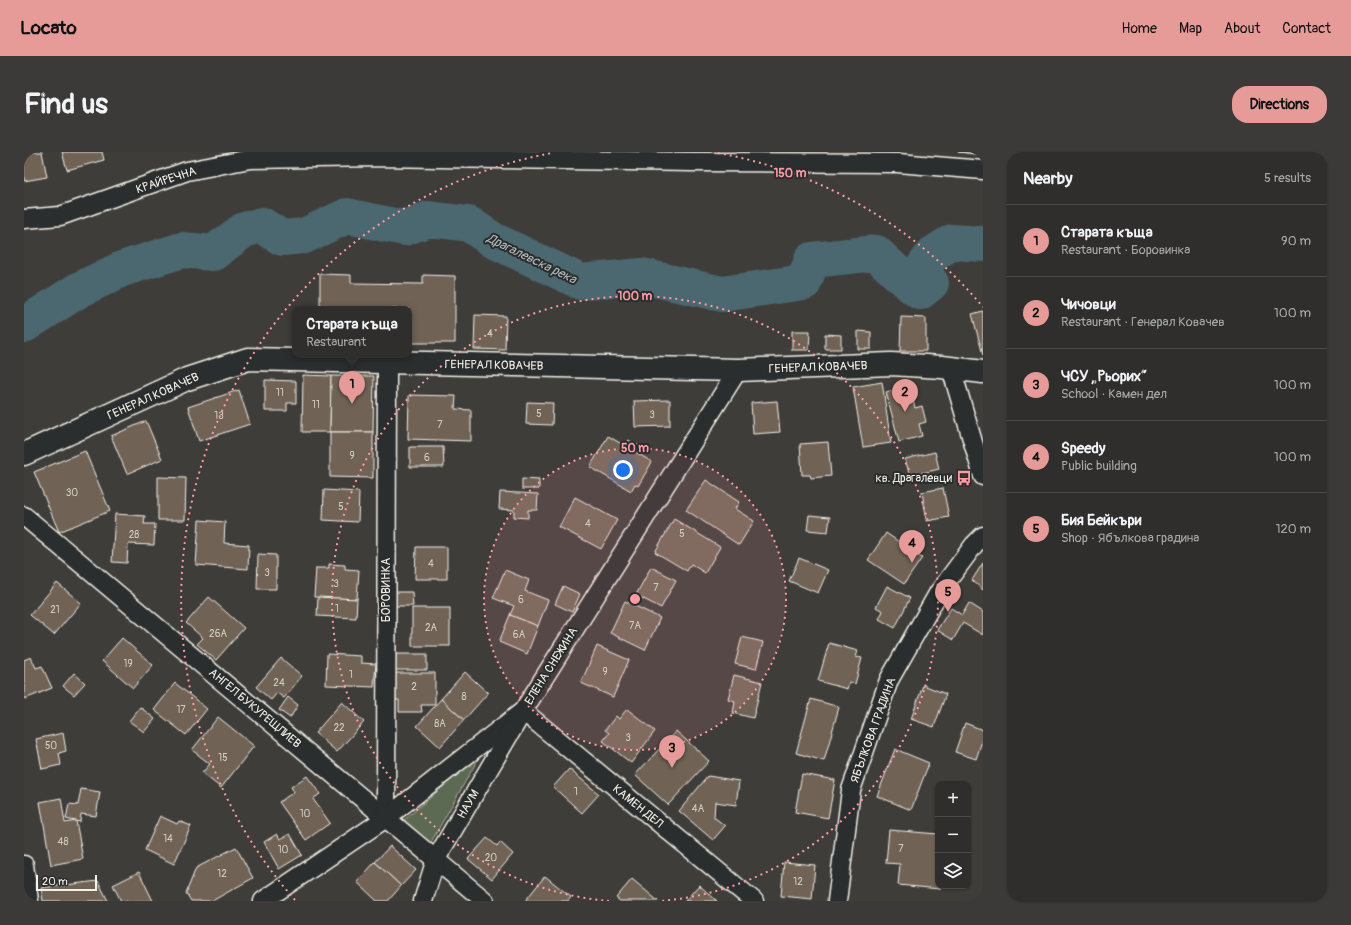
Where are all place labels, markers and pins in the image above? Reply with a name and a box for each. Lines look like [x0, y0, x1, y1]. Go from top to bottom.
pin: 1 [339, 371, 365, 404]
pin: 2 [892, 379, 918, 412]
bus stop icon: кв. Драгалевци [955, 469, 973, 487]
place label: кв. Драгалевци [876, 471, 953, 486]
pin: 4 [899, 530, 925, 563]
pin: 5 [935, 579, 961, 612]
centre of rings [628, 592, 642, 606]
pin: 3 [659, 735, 685, 768]

